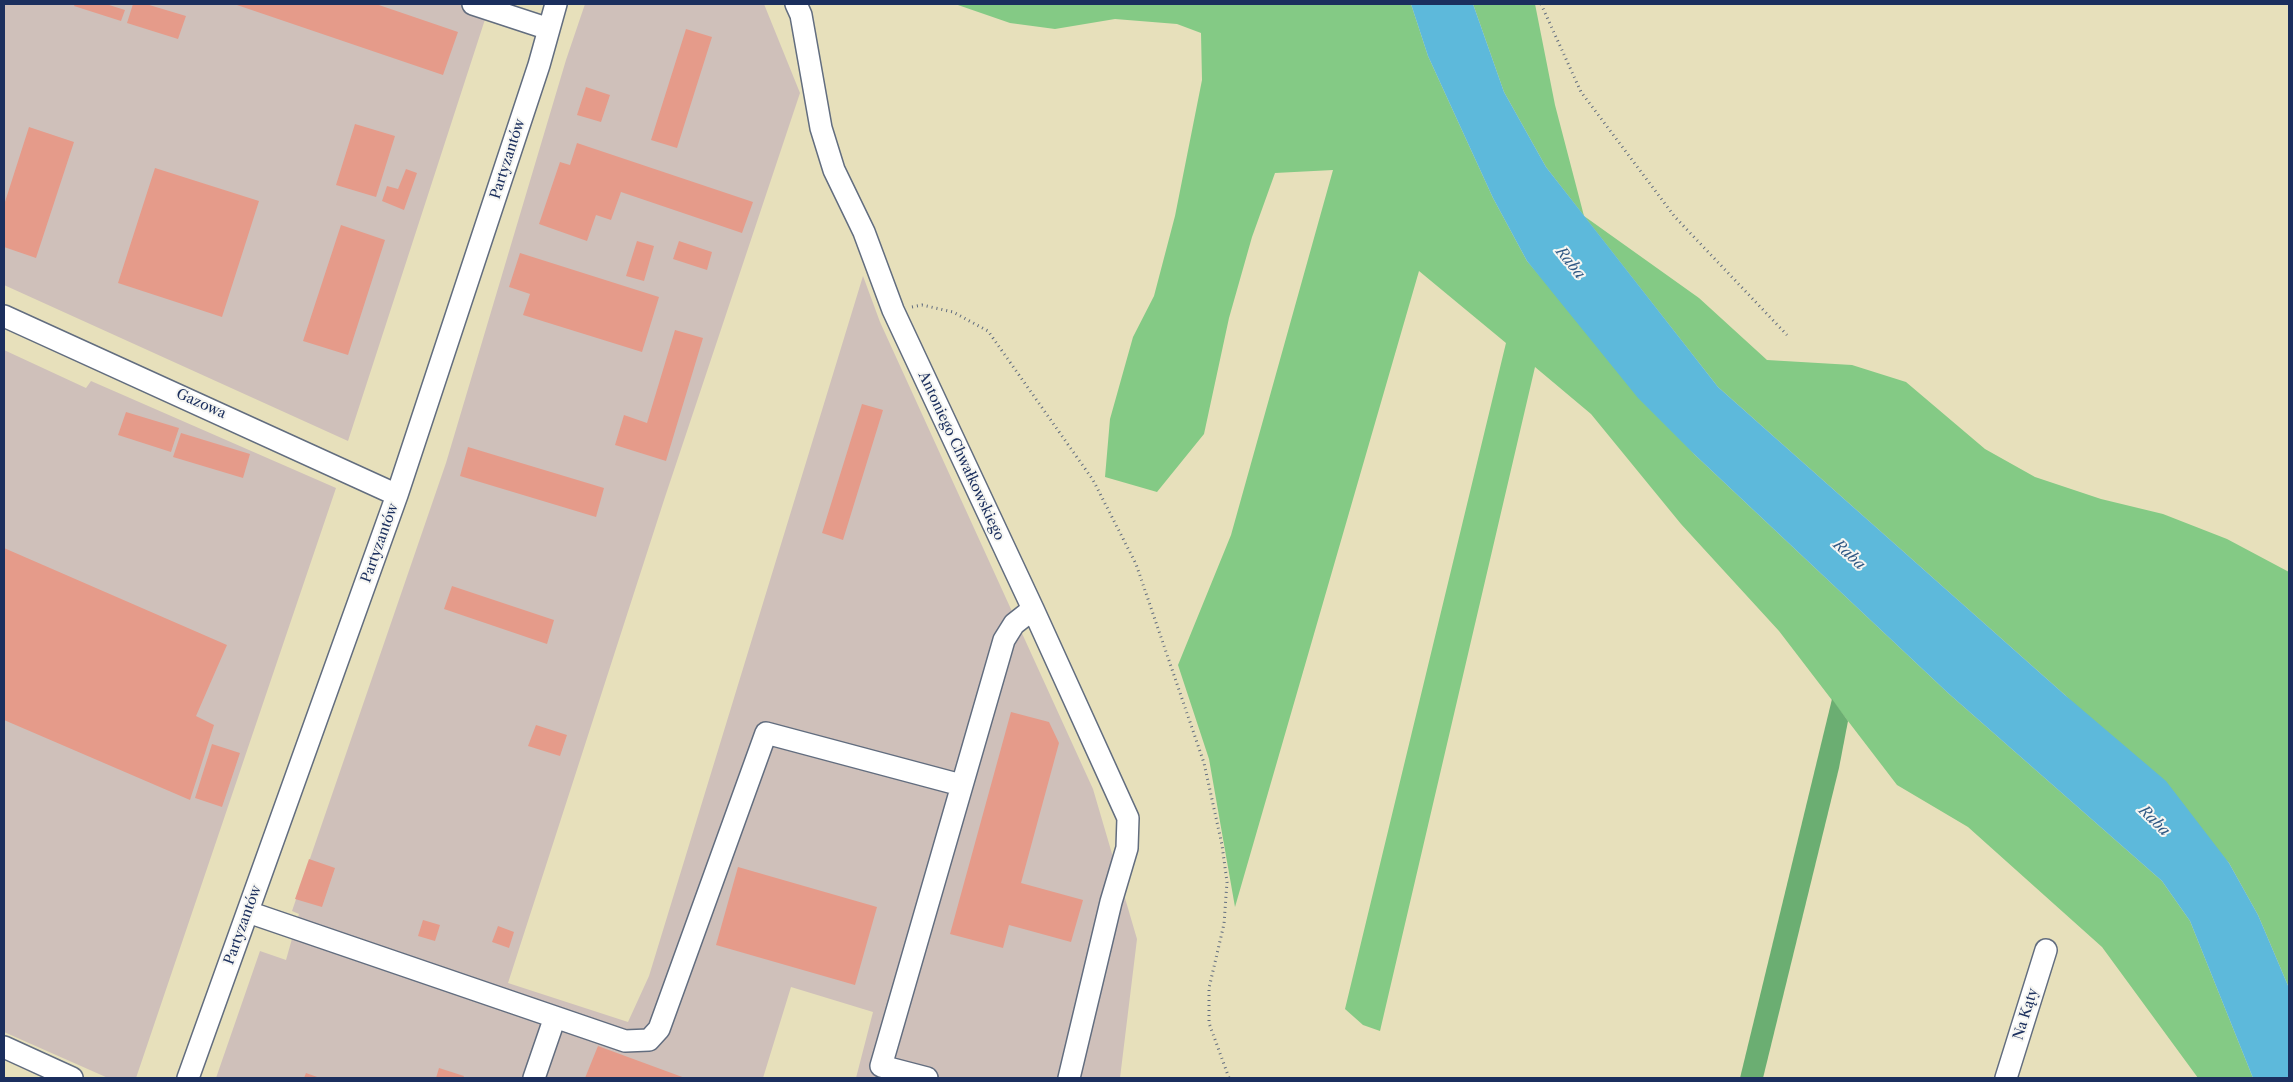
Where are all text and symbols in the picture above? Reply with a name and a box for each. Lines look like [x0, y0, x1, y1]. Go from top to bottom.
street label: Partyzantów [487, 117, 529, 201]
water label: Raba [1552, 243, 1588, 283]
street label: Antoniego Chwałkowskiego [914, 369, 1008, 543]
street label: Gazowa [174, 386, 228, 422]
street label: Partyzantów [358, 501, 402, 585]
water label: Raba [1829, 536, 1869, 574]
water label: Raba [2135, 802, 2173, 840]
street label: Partyzantów [221, 883, 265, 967]
street label: Na Kąty [2010, 986, 2042, 1042]

